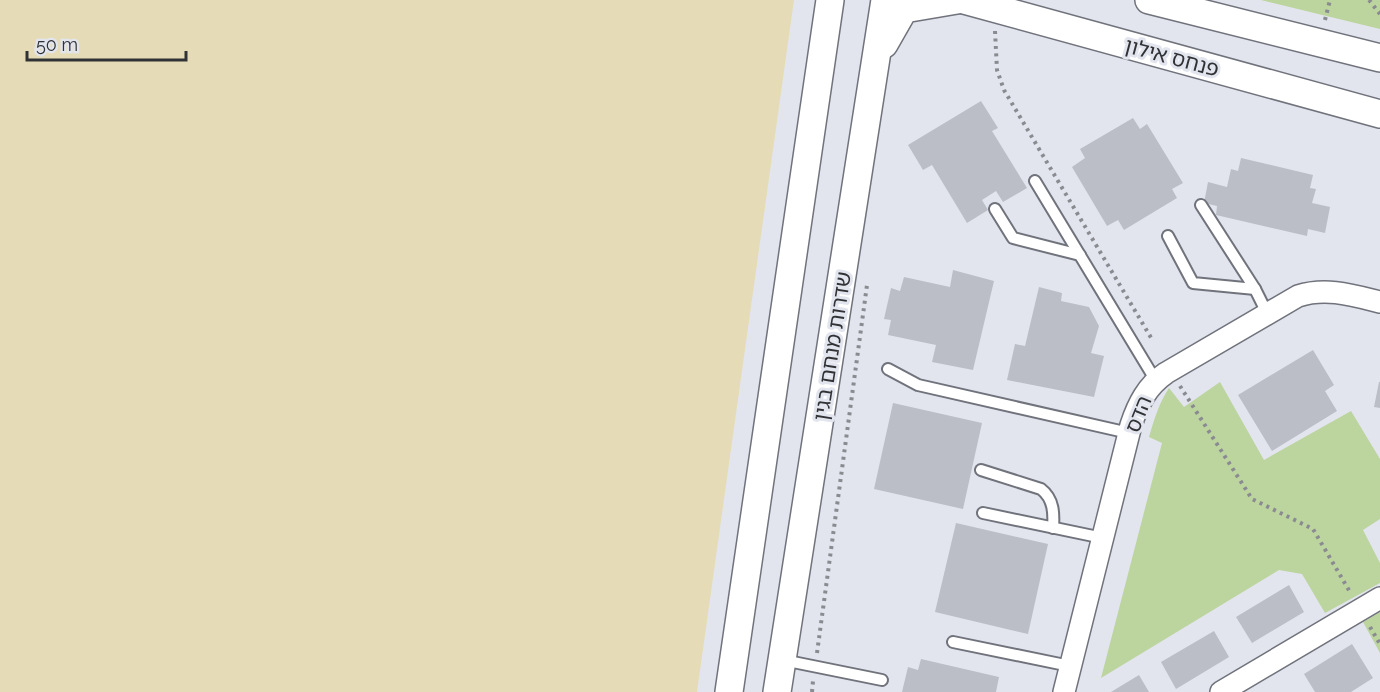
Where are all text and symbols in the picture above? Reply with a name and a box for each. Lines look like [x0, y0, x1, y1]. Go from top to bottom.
scale bar [27, 24, 186, 62]
street label: פנחס אילון [1122, 32, 1222, 82]
text: 50 m [36, 34, 78, 55]
street label: שדרות מנחם בגין [808, 270, 856, 422]
street label: הדס [1119, 392, 1157, 436]

